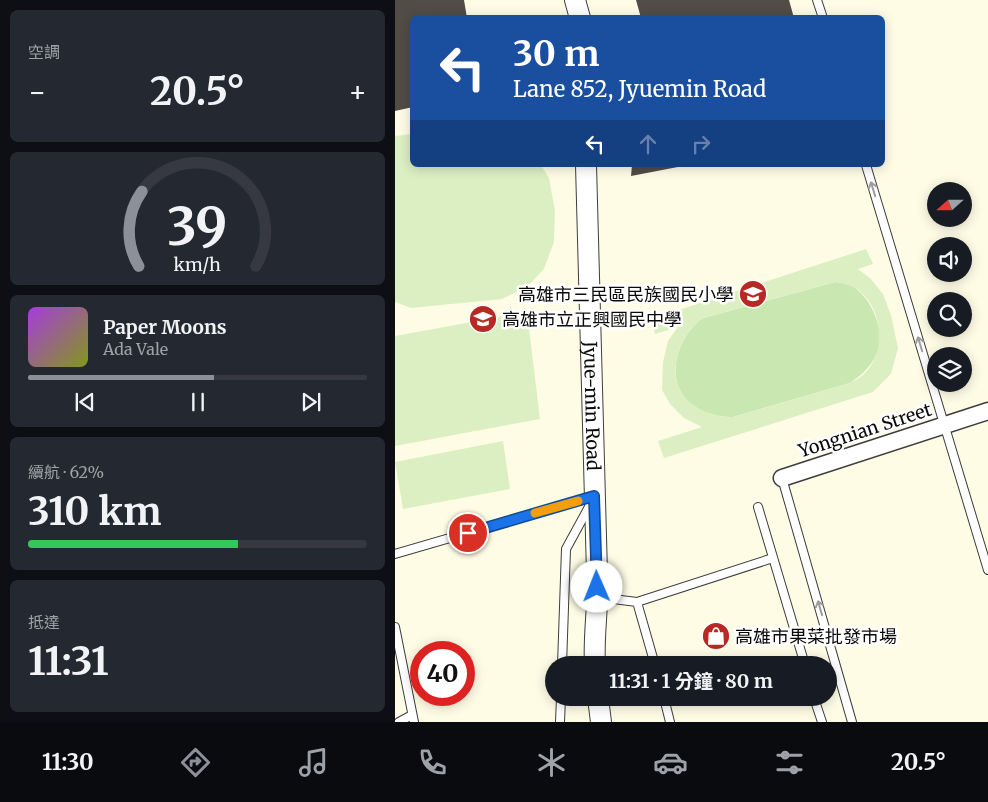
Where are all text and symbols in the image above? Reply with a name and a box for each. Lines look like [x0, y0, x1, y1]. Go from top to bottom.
text: 30 m [513, 32, 599, 76]
icon: left [430, 35, 495, 100]
text: 空調 [28, 42, 60, 62]
text: 20.5° [150, 68, 245, 115]
text: − [28, 74, 47, 110]
text: + [348, 74, 367, 110]
text: Lane 852, Jyuemin Road [513, 75, 766, 103]
icon: left [581, 130, 609, 158]
icon: ahead [634, 130, 662, 158]
icon: right [687, 130, 715, 158]
one-way arrow [868, 181, 878, 197]
north arrow [927, 182, 973, 228]
map controls [927, 182, 972, 392]
text: 39 [167, 194, 228, 259]
button: sound [927, 237, 972, 282]
text: km/h [174, 253, 221, 276]
school or university icon: 高雄市三民區民族國民小學 [738, 279, 768, 309]
place label: 高雄市三民區民族國民小學 [518, 283, 734, 306]
button: search [927, 292, 972, 337]
school or university icon: 高雄市立正興國民中學 [468, 304, 498, 334]
place label: 高雄市立正興國民中學 [502, 308, 682, 331]
text: Paper Moons [103, 315, 227, 339]
one-way arrow [914, 337, 924, 353]
text: Ada Vale [103, 339, 168, 359]
street label: Jyue-min Road [579, 340, 606, 471]
button: layers [927, 347, 972, 392]
icon: previous [71, 388, 99, 416]
icon: pause [184, 388, 212, 416]
icon: next [297, 388, 325, 416]
street label: Yongnian Street [795, 398, 934, 463]
text: 續航 · 62% [28, 462, 104, 482]
text: 310 km [28, 488, 161, 535]
pin [447, 512, 489, 554]
icon: arrive [454, 519, 482, 547]
position arrow [570, 560, 622, 612]
one-way arrow [814, 600, 824, 616]
text: 抵達 [28, 612, 60, 632]
shop icon: 高雄市果菜批發市場 [701, 621, 731, 651]
place label: 高雄市果菜批發市場 [735, 625, 897, 648]
text: 11:31 [28, 638, 109, 685]
speed limit sign: 40 [410, 641, 475, 706]
text: 11:31 · 1 分鐘 · 80 m [609, 669, 773, 693]
icon: directions [178, 745, 213, 780]
icon: music [296, 745, 331, 780]
icon: phone [415, 745, 450, 780]
icon: climate [534, 745, 569, 780]
icon: car [653, 745, 688, 780]
icon: filters [772, 745, 807, 780]
text: 11:30 [42, 748, 94, 776]
text: 20.5° [891, 748, 946, 776]

